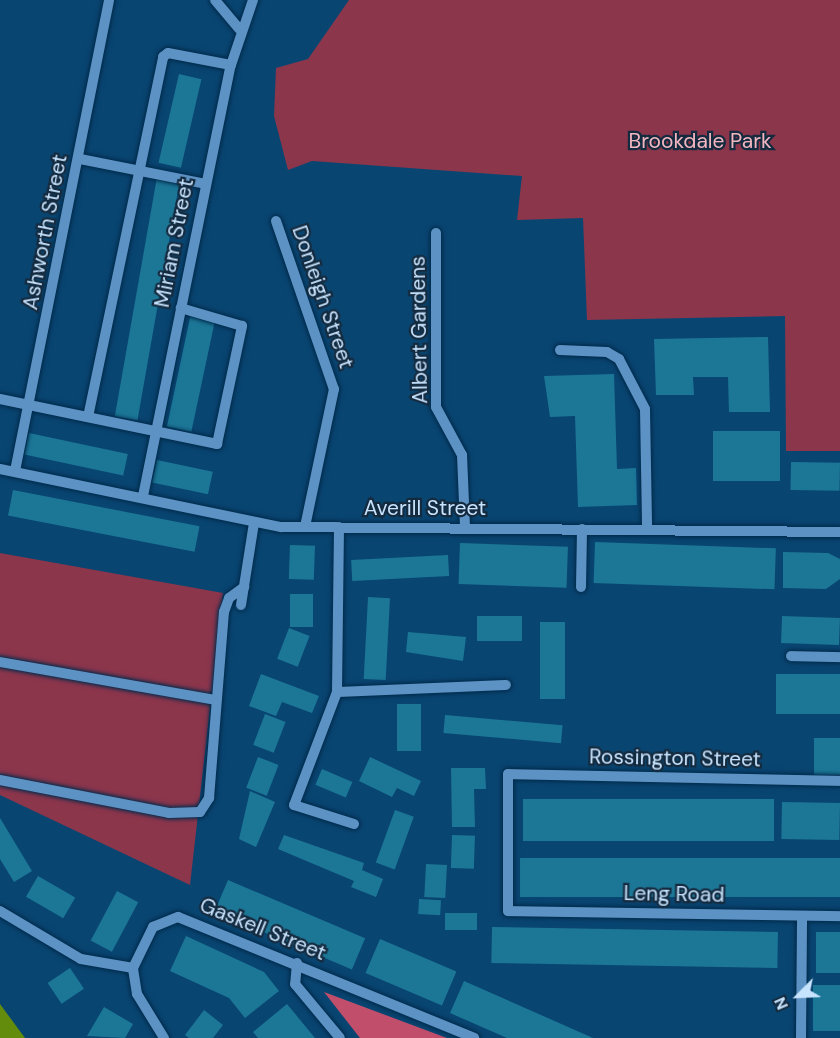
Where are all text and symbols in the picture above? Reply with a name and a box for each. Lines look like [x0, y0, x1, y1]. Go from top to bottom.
park label: Brookdale Park [628, 128, 772, 154]
street label: Ashworth Street [18, 152, 72, 312]
street label: Miriam Street [149, 176, 199, 310]
street label: Donleigh Street [287, 222, 359, 372]
street label: Albert Gardens [405, 256, 433, 404]
street label: Averill Street [364, 495, 486, 521]
street label: Rossington Street [589, 744, 761, 772]
street label: Leng Road [623, 881, 725, 907]
street label: Gaskell Street [196, 892, 330, 966]
north arrow [768, 966, 828, 1026]
text: N [769, 994, 793, 1013]

